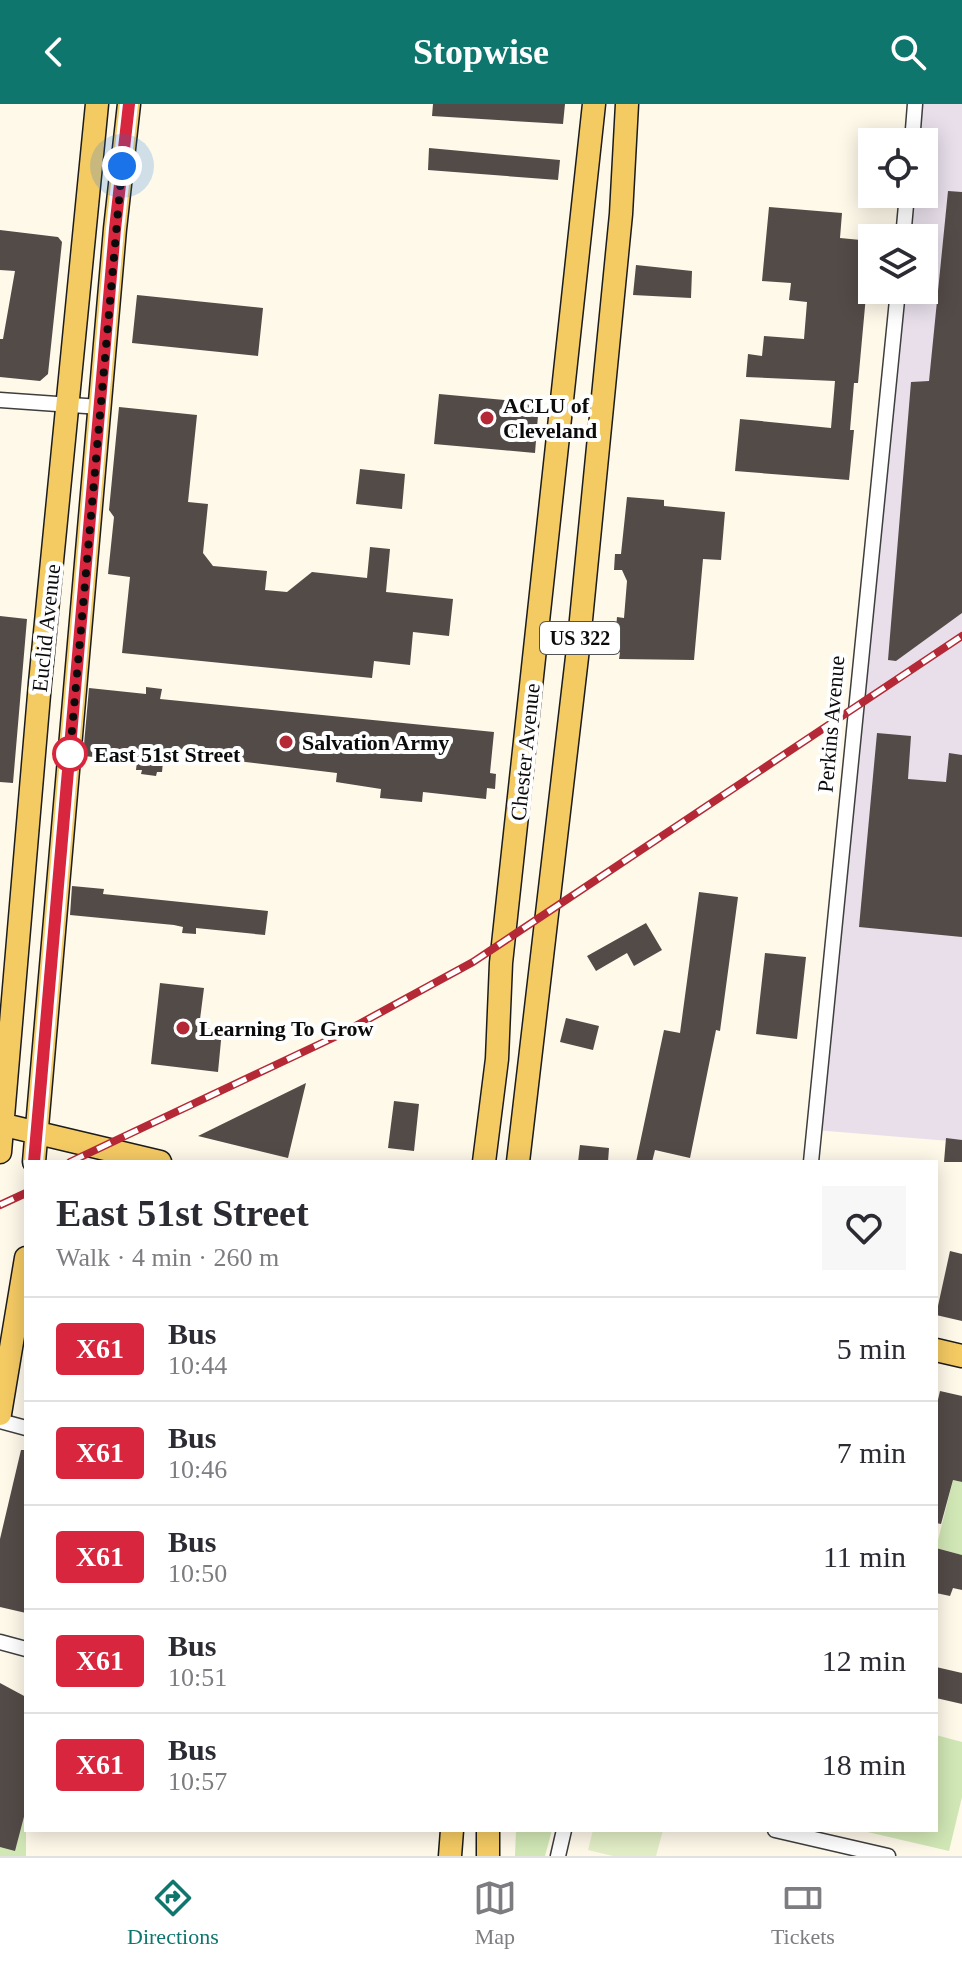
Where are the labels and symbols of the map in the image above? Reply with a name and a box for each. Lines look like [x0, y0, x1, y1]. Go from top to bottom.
your location [102, 146, 142, 186]
place label: ACLU of Cleveland [503, 393, 597, 443]
marker: ACLU of Cleveland [478, 409, 496, 427]
street label: Euclid Avenue [27, 563, 65, 693]
road number: US 322 [540, 622, 620, 654]
street label: Perkins Avenue [813, 655, 849, 793]
street label: Chester Avenue [505, 682, 545, 822]
place label: Salvation Army [302, 730, 449, 755]
marker: Salvation Army [277, 733, 295, 751]
marker: East 51st Street [53, 737, 87, 771]
place label: East 51st Street [94, 742, 241, 767]
place label: Learning To Grow [199, 1016, 374, 1041]
marker: Learning To Grow [174, 1019, 192, 1037]

